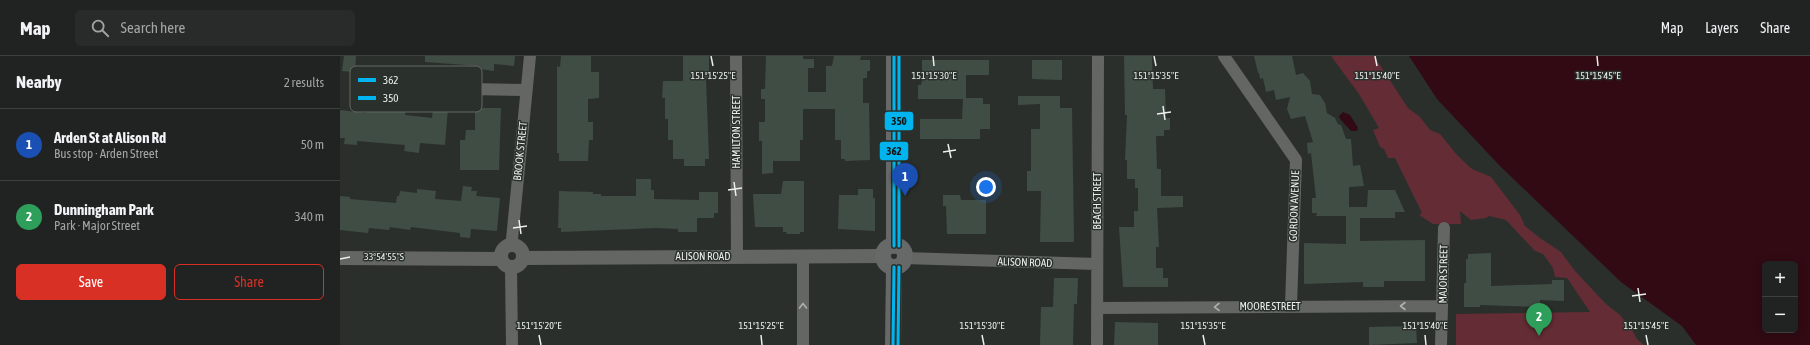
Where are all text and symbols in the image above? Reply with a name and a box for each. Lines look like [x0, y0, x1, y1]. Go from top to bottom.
search box [75, 10, 355, 46]
text: Map [20, 17, 51, 39]
icon: search [89, 17, 111, 39]
text: Search here [121, 19, 185, 36]
text: Map [1661, 20, 1683, 36]
text: Layers [1705, 20, 1738, 36]
text: Share [1760, 20, 1790, 36]
legend [350, 66, 482, 112]
text: 151°15'25"E [691, 70, 736, 81]
text: 151°15'30"E [912, 70, 957, 81]
text: 151°15'35"E [1134, 70, 1179, 81]
text: 151°15'40"E [1355, 70, 1400, 81]
text: 151°15'45"E [1576, 70, 1621, 81]
text: Nearby [16, 72, 62, 92]
text: 362 [383, 74, 399, 86]
text: 2 results [284, 75, 324, 90]
text: 350 [383, 92, 399, 104]
street label: HAMILTON STREET [730, 95, 742, 169]
line badge: 350 [884, 111, 914, 131]
text: 350 [891, 115, 907, 127]
street label: BROOK STREET [511, 121, 529, 181]
text: Arden St at Alison Rd [54, 129, 166, 146]
text: 1 [26, 137, 32, 152]
text: 50 m [301, 137, 324, 152]
line badge: 362 [879, 141, 909, 161]
text: 362 [886, 145, 902, 157]
text: Bus stop · Arden Street [54, 146, 159, 161]
pin: 1 [892, 163, 918, 196]
street label: GORDON AVENUE [1287, 170, 1301, 242]
street label: BEACH STREET [1091, 172, 1103, 230]
your location [976, 177, 996, 197]
text: Dunningham Park [54, 201, 154, 218]
text: 2 [26, 209, 32, 224]
text: 340 m [295, 209, 324, 224]
text: Park · Major Street [54, 218, 140, 233]
street label: MAJOR STREET [1436, 244, 1450, 304]
street label: ALISON ROAD [676, 250, 730, 262]
text: 33°54'55"S [364, 251, 404, 262]
street label: ALISON ROAD [997, 255, 1053, 269]
map controls [1762, 261, 1798, 333]
button: + [1762, 261, 1798, 297]
button: Save [16, 264, 166, 300]
button: Share [174, 264, 324, 300]
button: − [1762, 297, 1798, 333]
street label: MOORE STREET [1239, 300, 1301, 312]
one-way arrow [1400, 302, 1406, 310]
one-way arrow [799, 303, 807, 309]
one-way arrow [1214, 303, 1220, 311]
pin: 2 [1526, 303, 1552, 336]
text: 151°15'20"E [517, 320, 562, 331]
text: 151°15'25"E [739, 320, 784, 331]
text: 151°15'30"E [960, 320, 1005, 331]
text: 151°15'35"E [1181, 320, 1226, 331]
text: 151°15'40"E [1403, 320, 1448, 331]
text: 151°15'45"E [1624, 320, 1669, 331]

